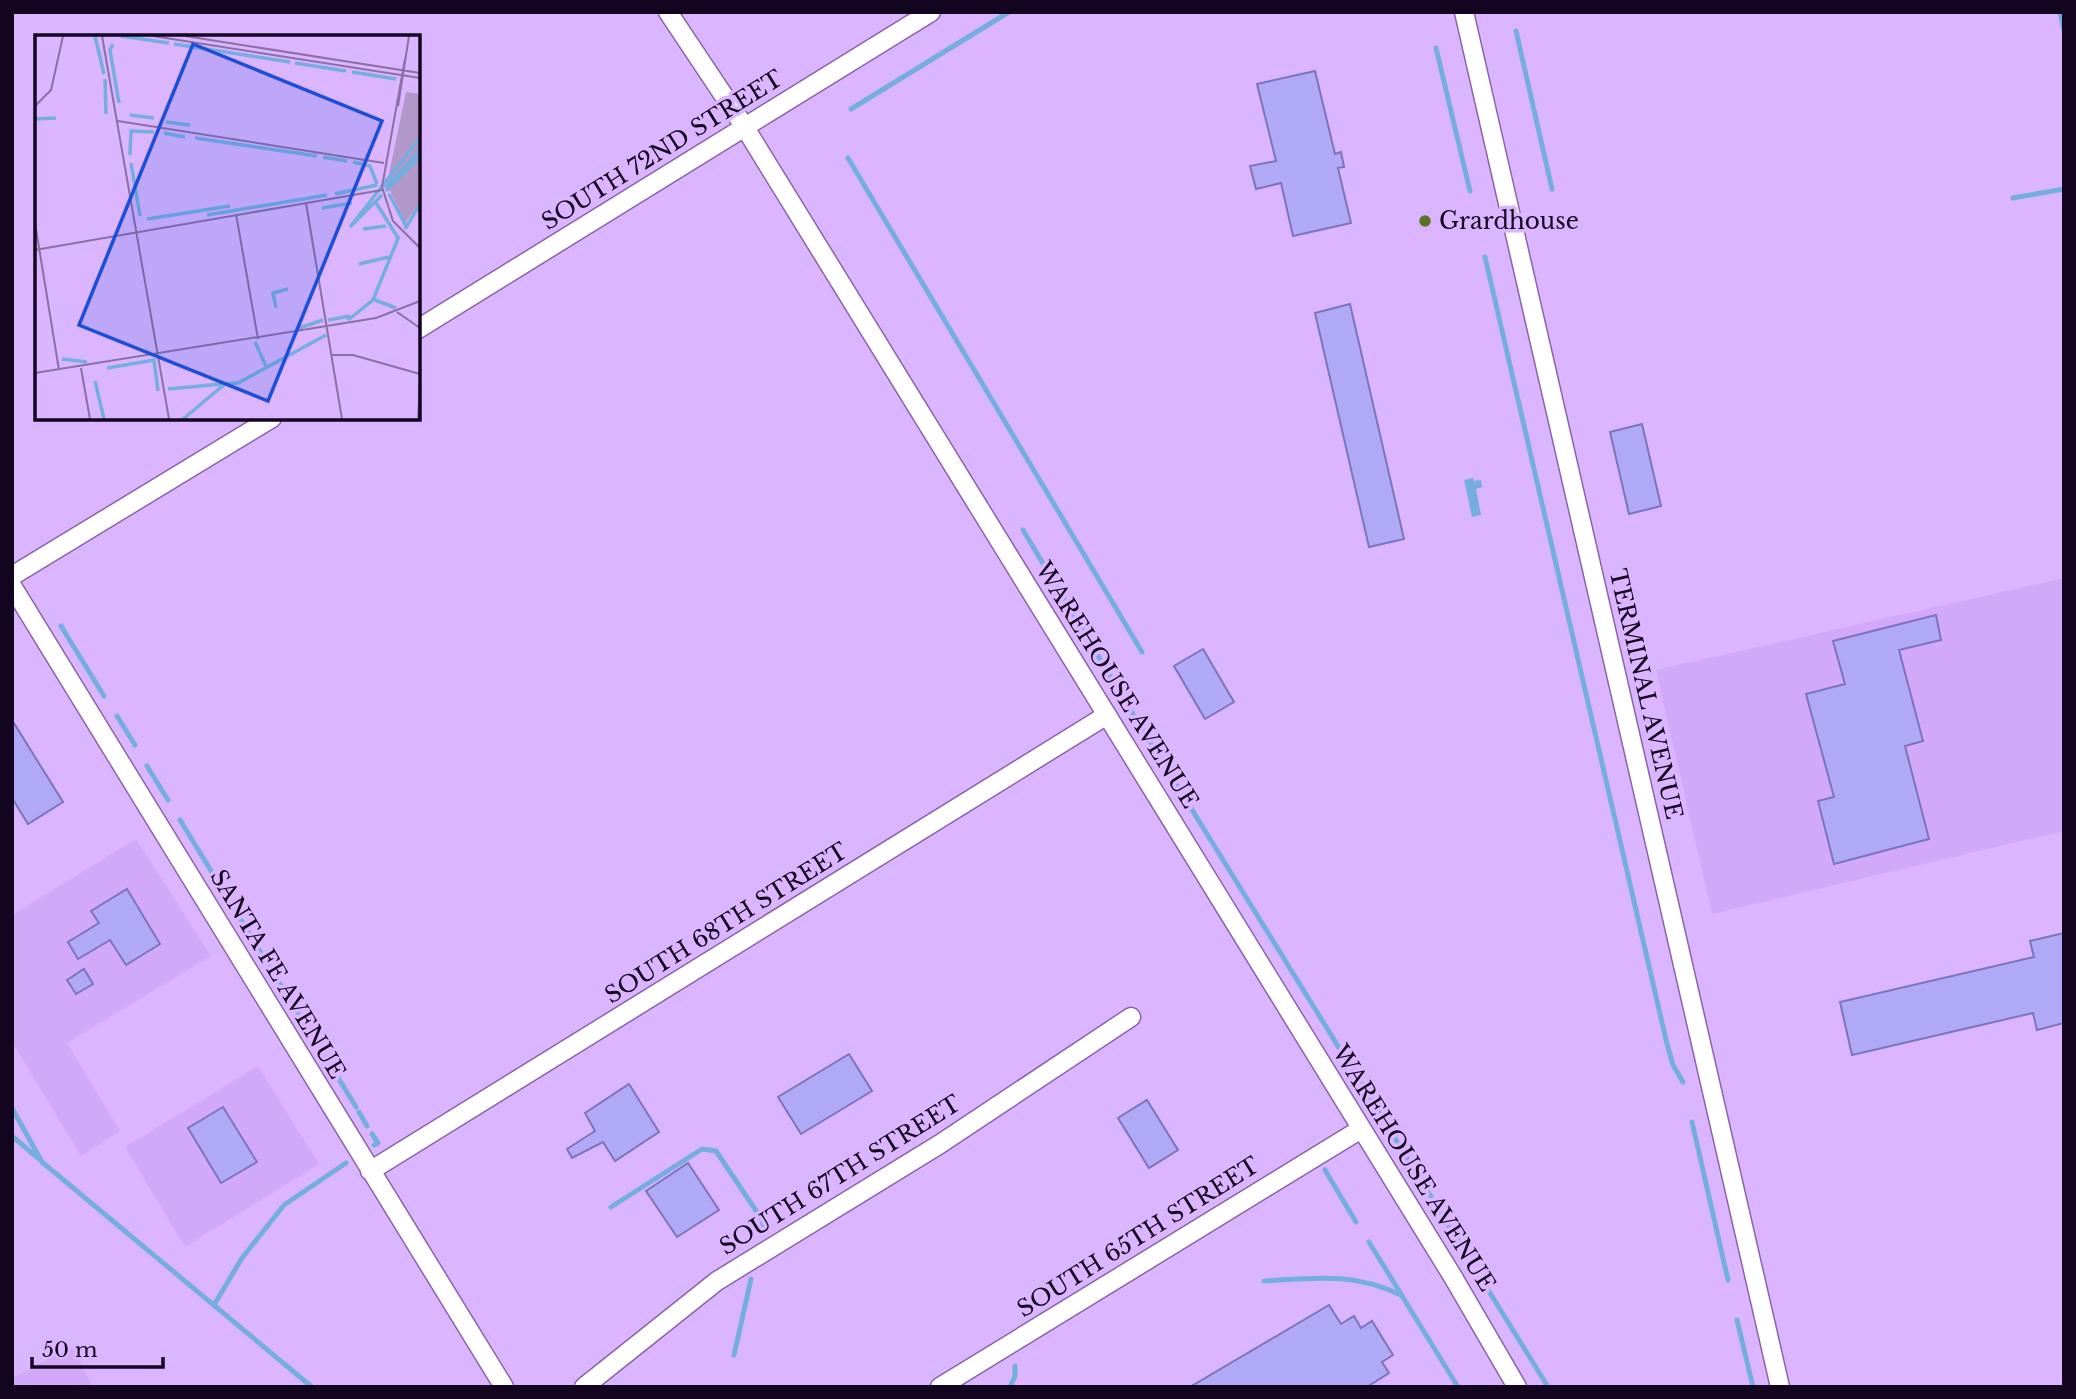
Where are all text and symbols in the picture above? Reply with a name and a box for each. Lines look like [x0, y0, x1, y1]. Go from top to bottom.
inset map [35, 35, 420, 420]
street label: SOUTH 72ND STREET [536, 64, 788, 236]
place label: Grardhouse [1439, 207, 1579, 235]
marker: Grardhouse [1417, 213, 1433, 229]
street label: WAREHOUSE AVENUE [1029, 556, 1204, 813]
street label: TERMINAL AVENUE [1604, 566, 1688, 822]
street label: SOUTH 68TH STREET [600, 836, 853, 1009]
street label: SANTA FE AVENUE [204, 864, 352, 1084]
street label: WAREHOUSE AVENUE [1326, 1039, 1501, 1296]
street label: SOUTH 67TH STREET [714, 1089, 966, 1261]
street label: SOUTH 65TH STREET [1012, 1151, 1265, 1323]
scale bar [32, 1326, 163, 1370]
text: 50 m [42, 1337, 98, 1363]

